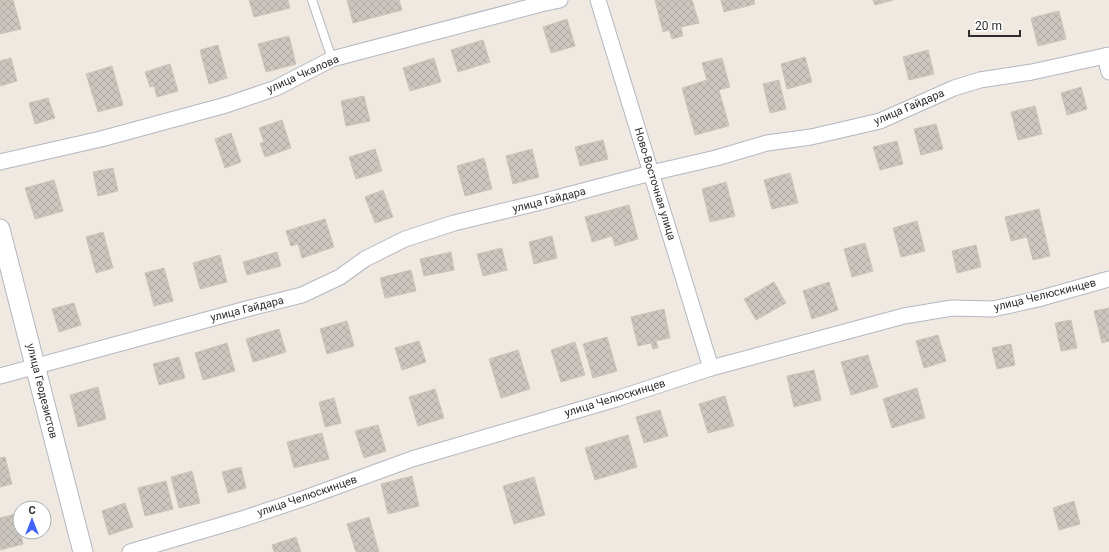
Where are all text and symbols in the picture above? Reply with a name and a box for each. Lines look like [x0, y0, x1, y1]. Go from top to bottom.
scale bar [969, 12, 1020, 38]
text: 20 m [975, 19, 1002, 33]
street label: улица Чкалова [265, 52, 341, 96]
street label: улица Гайдара [872, 86, 946, 128]
street label: Ново-Восточная улица [632, 126, 678, 242]
street label: улица Гайдара [511, 185, 587, 215]
street label: улица Челюскинцев [993, 276, 1097, 314]
street label: улица Гайдара [209, 294, 285, 324]
street label: улица Геодезистов [24, 342, 60, 440]
street label: улица Челюскинцев [563, 376, 667, 420]
street label: улица Челюскинцев [255, 473, 359, 519]
north arrow [12, 500, 52, 540]
text: С [28, 504, 36, 517]

